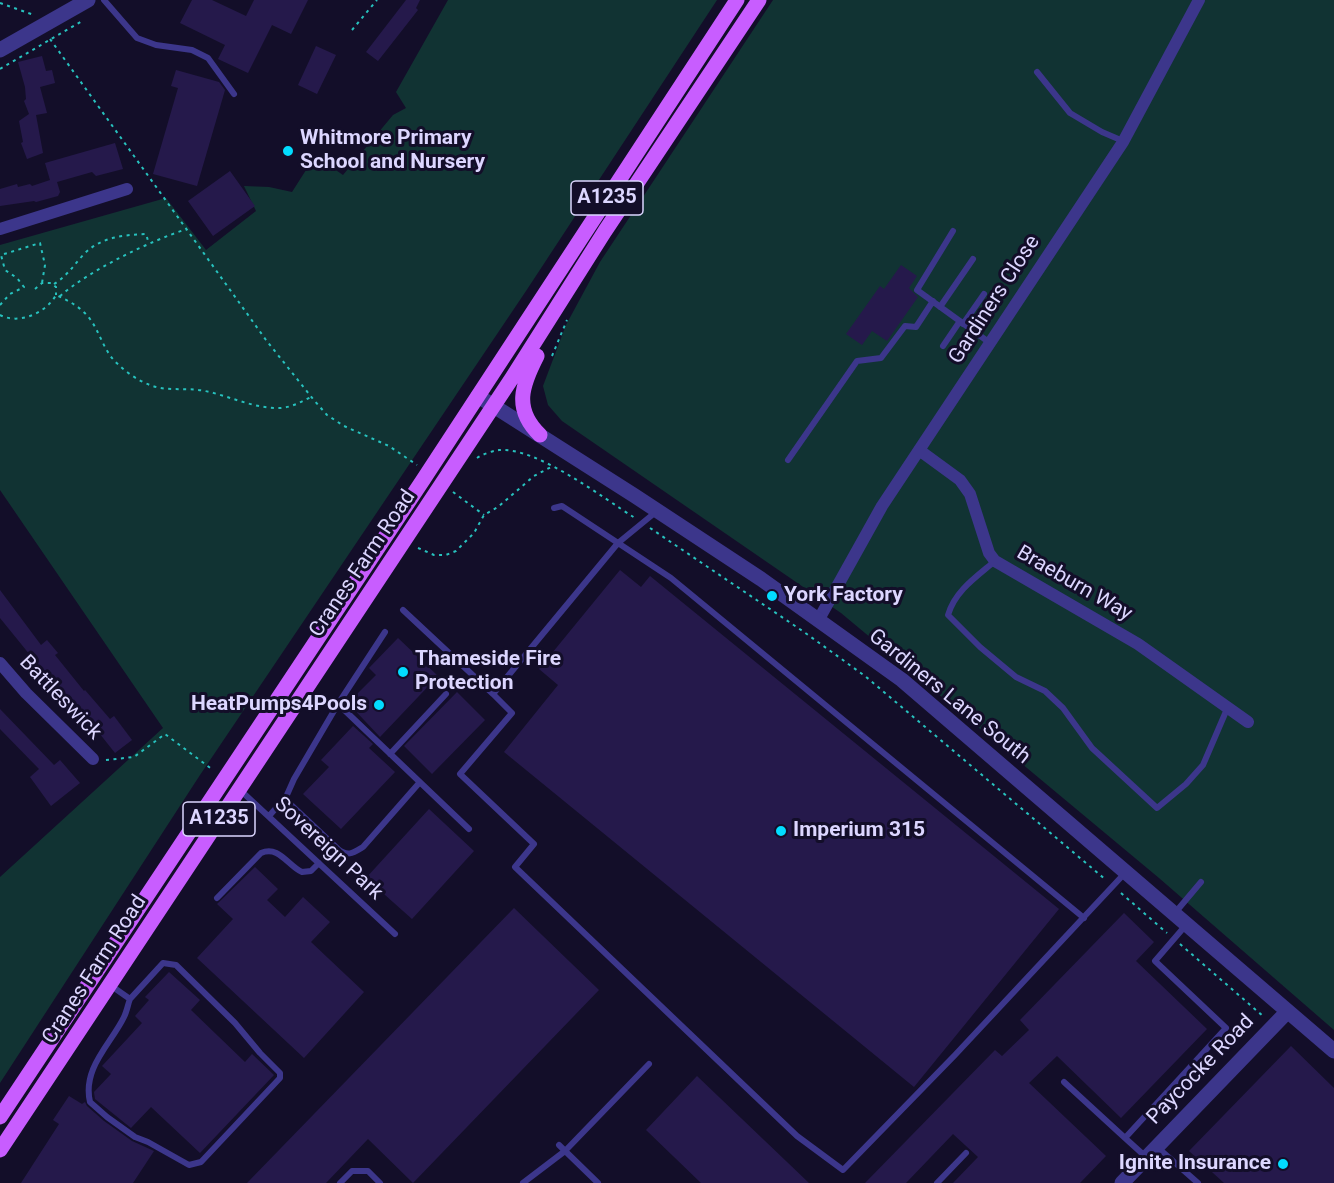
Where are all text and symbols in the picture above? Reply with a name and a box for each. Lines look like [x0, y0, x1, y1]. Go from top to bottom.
place label: Whitmore Primary School and Nursery [300, 126, 485, 176]
marker: Whitmore Primary School and Nursery [281, 144, 295, 158]
road number: A1235 [571, 181, 643, 215]
street label: Gardiners Close [944, 231, 1046, 369]
street label: Cranes Farm Road [304, 486, 422, 642]
street label: Braeburn Way [1012, 541, 1136, 627]
place label: York Factory [784, 583, 903, 609]
marker: York Factory [765, 589, 779, 603]
street label: Gardiners Lane South [863, 624, 1035, 770]
place label: Thameside Fire Protection [415, 647, 561, 697]
street label: Battleswick [13, 650, 107, 746]
marker: Thameside Fire Protection [396, 665, 410, 679]
place label: HeatPumps4Pools [191, 692, 367, 718]
marker: HeatPumps4Pools [372, 698, 386, 712]
street label: Sovereign Park [268, 792, 388, 906]
road number: A1235 [183, 802, 255, 836]
place label: Imperium 315 [793, 818, 925, 844]
marker: Imperium 315 [774, 824, 788, 838]
street label: Cranes Farm Road [38, 891, 152, 1049]
street label: Paycocke Road [1142, 1010, 1260, 1130]
place label: Ignite Insurance [1119, 1151, 1271, 1177]
marker: Ignite Insurance [1276, 1157, 1290, 1171]

